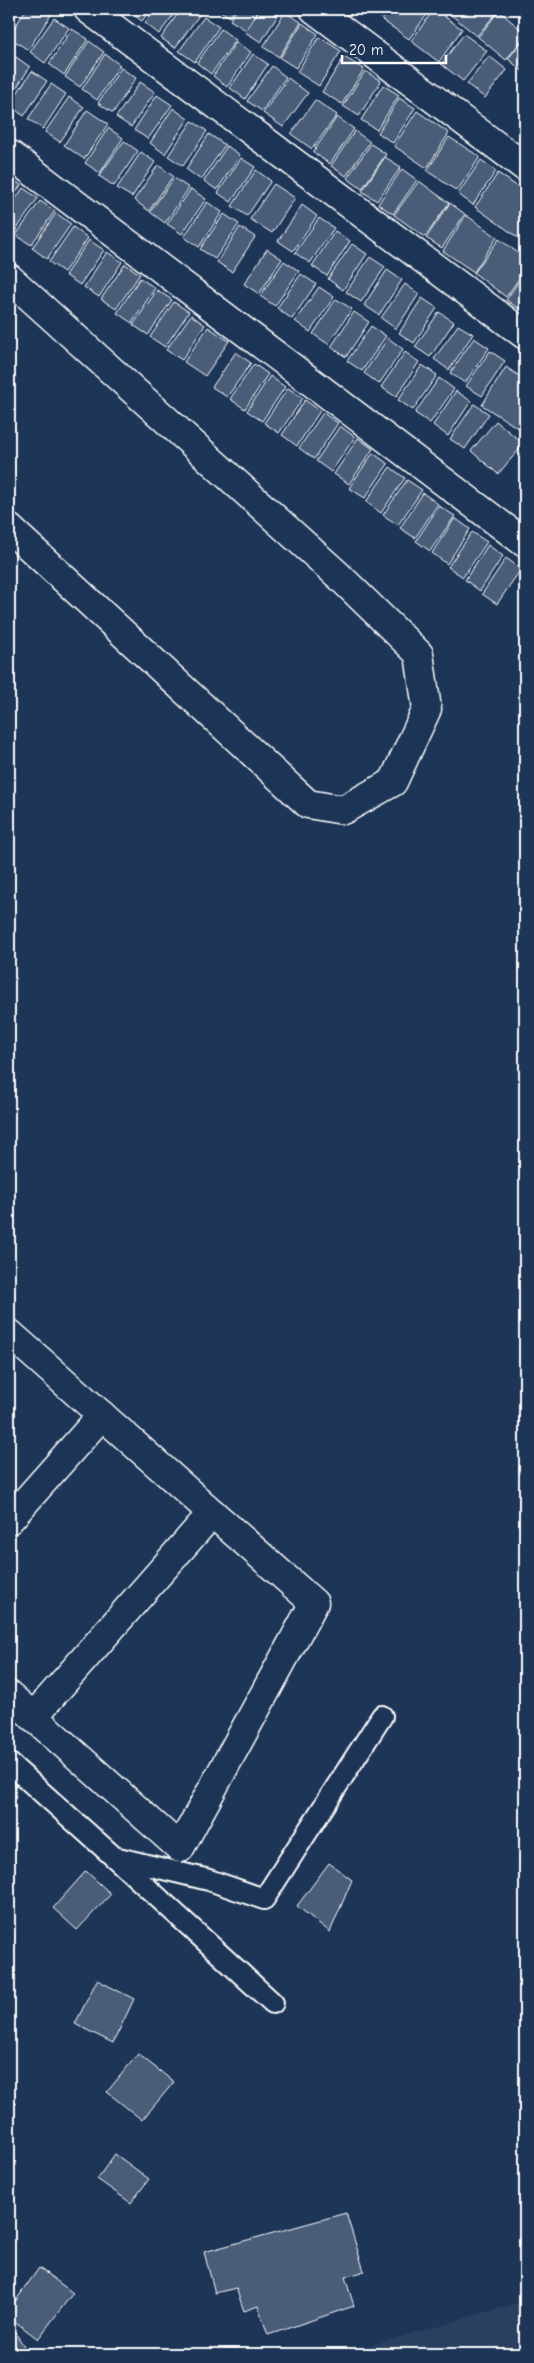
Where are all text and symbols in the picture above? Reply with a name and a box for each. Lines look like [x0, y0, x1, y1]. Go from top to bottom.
scale bar [342, 32, 445, 64]
text: 20 m [349, 41, 383, 59]

